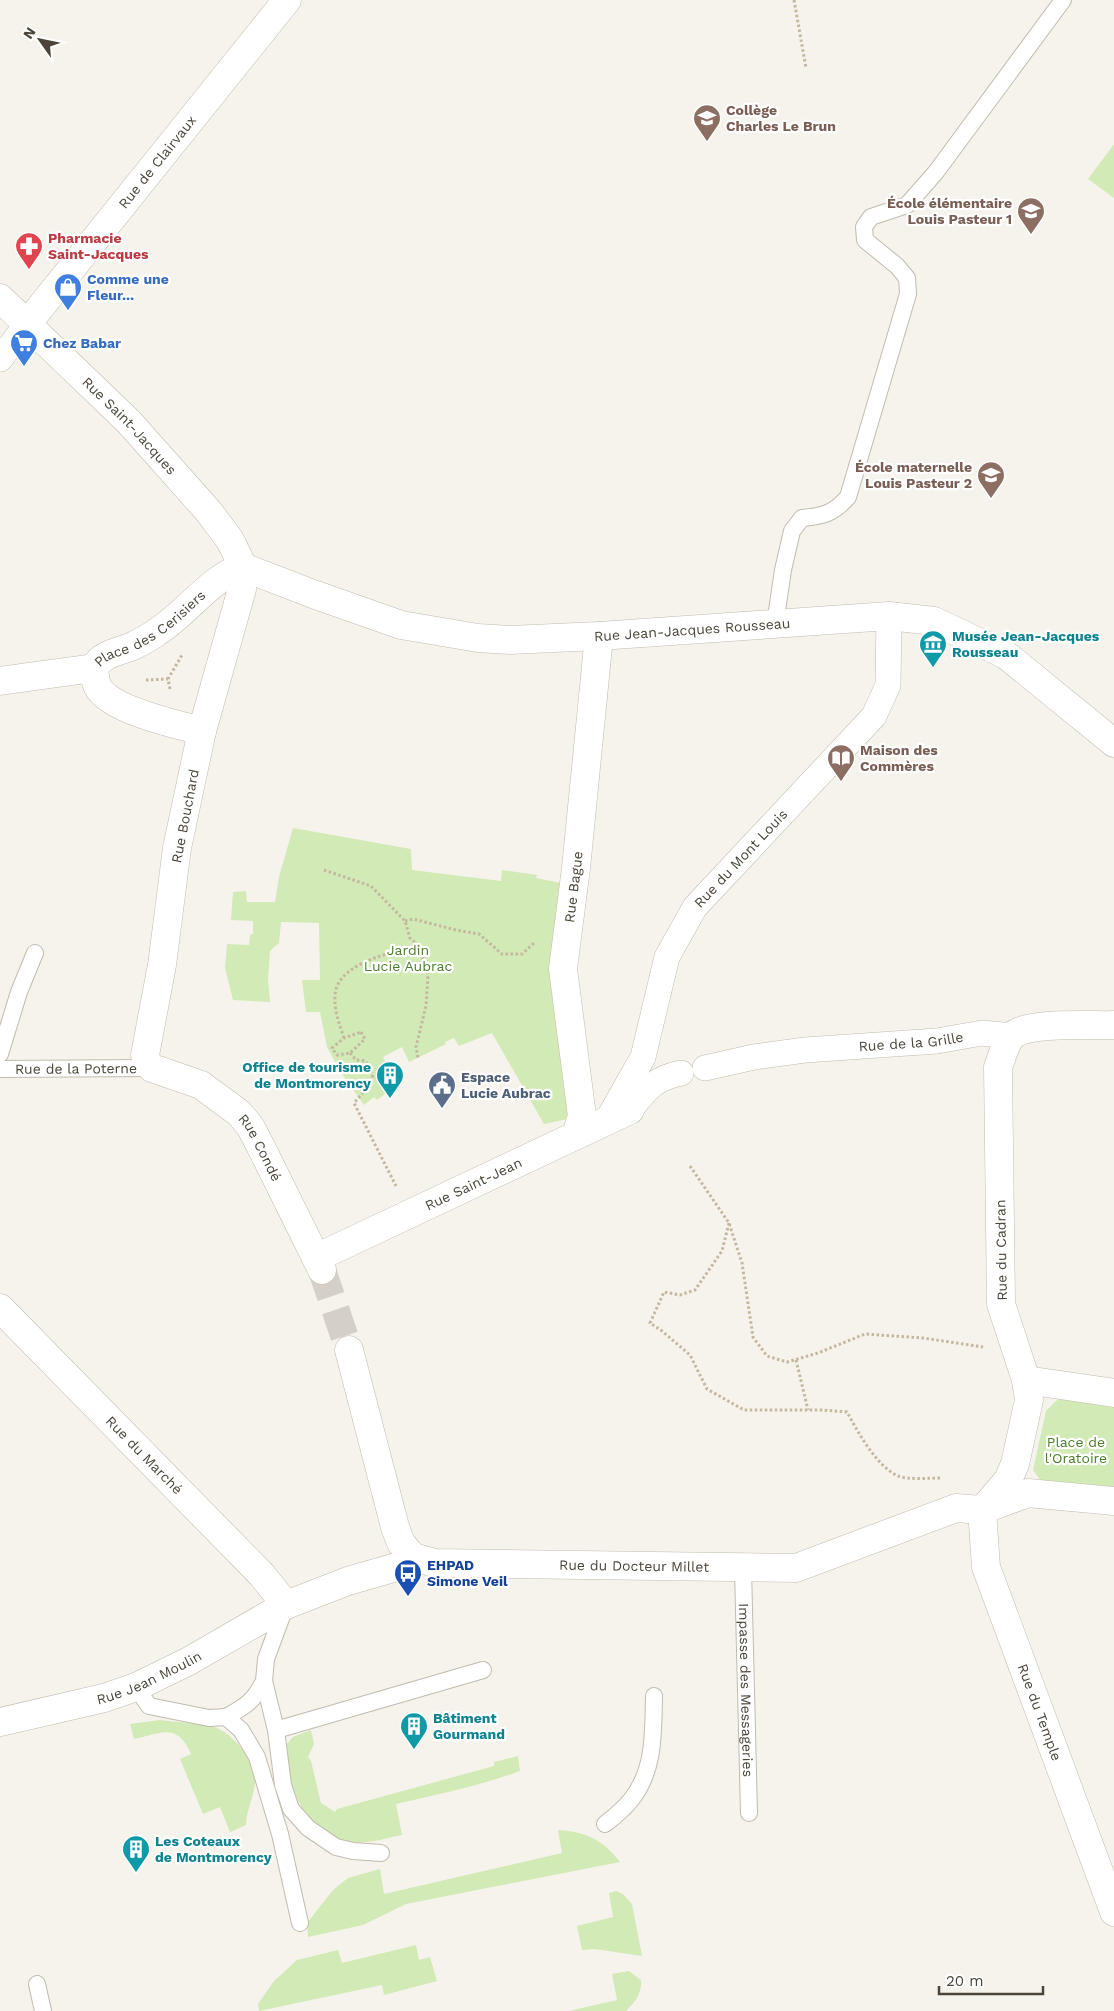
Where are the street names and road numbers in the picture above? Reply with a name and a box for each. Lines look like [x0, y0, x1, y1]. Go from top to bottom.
street label: Rue de Clairvaux [115, 112, 199, 212]
street label: Rue Saint-Jacques [79, 374, 180, 478]
street label: Place des Cerisiers [91, 587, 208, 670]
street label: Rue Jean-Jacques Rousseau [594, 615, 791, 644]
street label: Rue Bouchard [168, 768, 202, 864]
street label: Rue du Mont Louis [691, 806, 790, 911]
street label: Rue Bague [561, 850, 586, 924]
street label: Rue de la Grille [858, 1028, 965, 1054]
street label: Rue de la Poterne [15, 1060, 137, 1077]
street label: Rue Condé [235, 1111, 285, 1184]
street label: Rue Saint-Jean [422, 1154, 524, 1213]
street label: Rue du Cadran [992, 1199, 1010, 1301]
street label: Rue du Marché [103, 1413, 186, 1497]
street label: Rue du Docteur Millet [559, 1557, 709, 1575]
street label: Impasse des Messageries [736, 1603, 756, 1777]
street label: Rue Jean Moulin [95, 1648, 204, 1707]
street label: Rue du Temple [1015, 1662, 1065, 1763]

